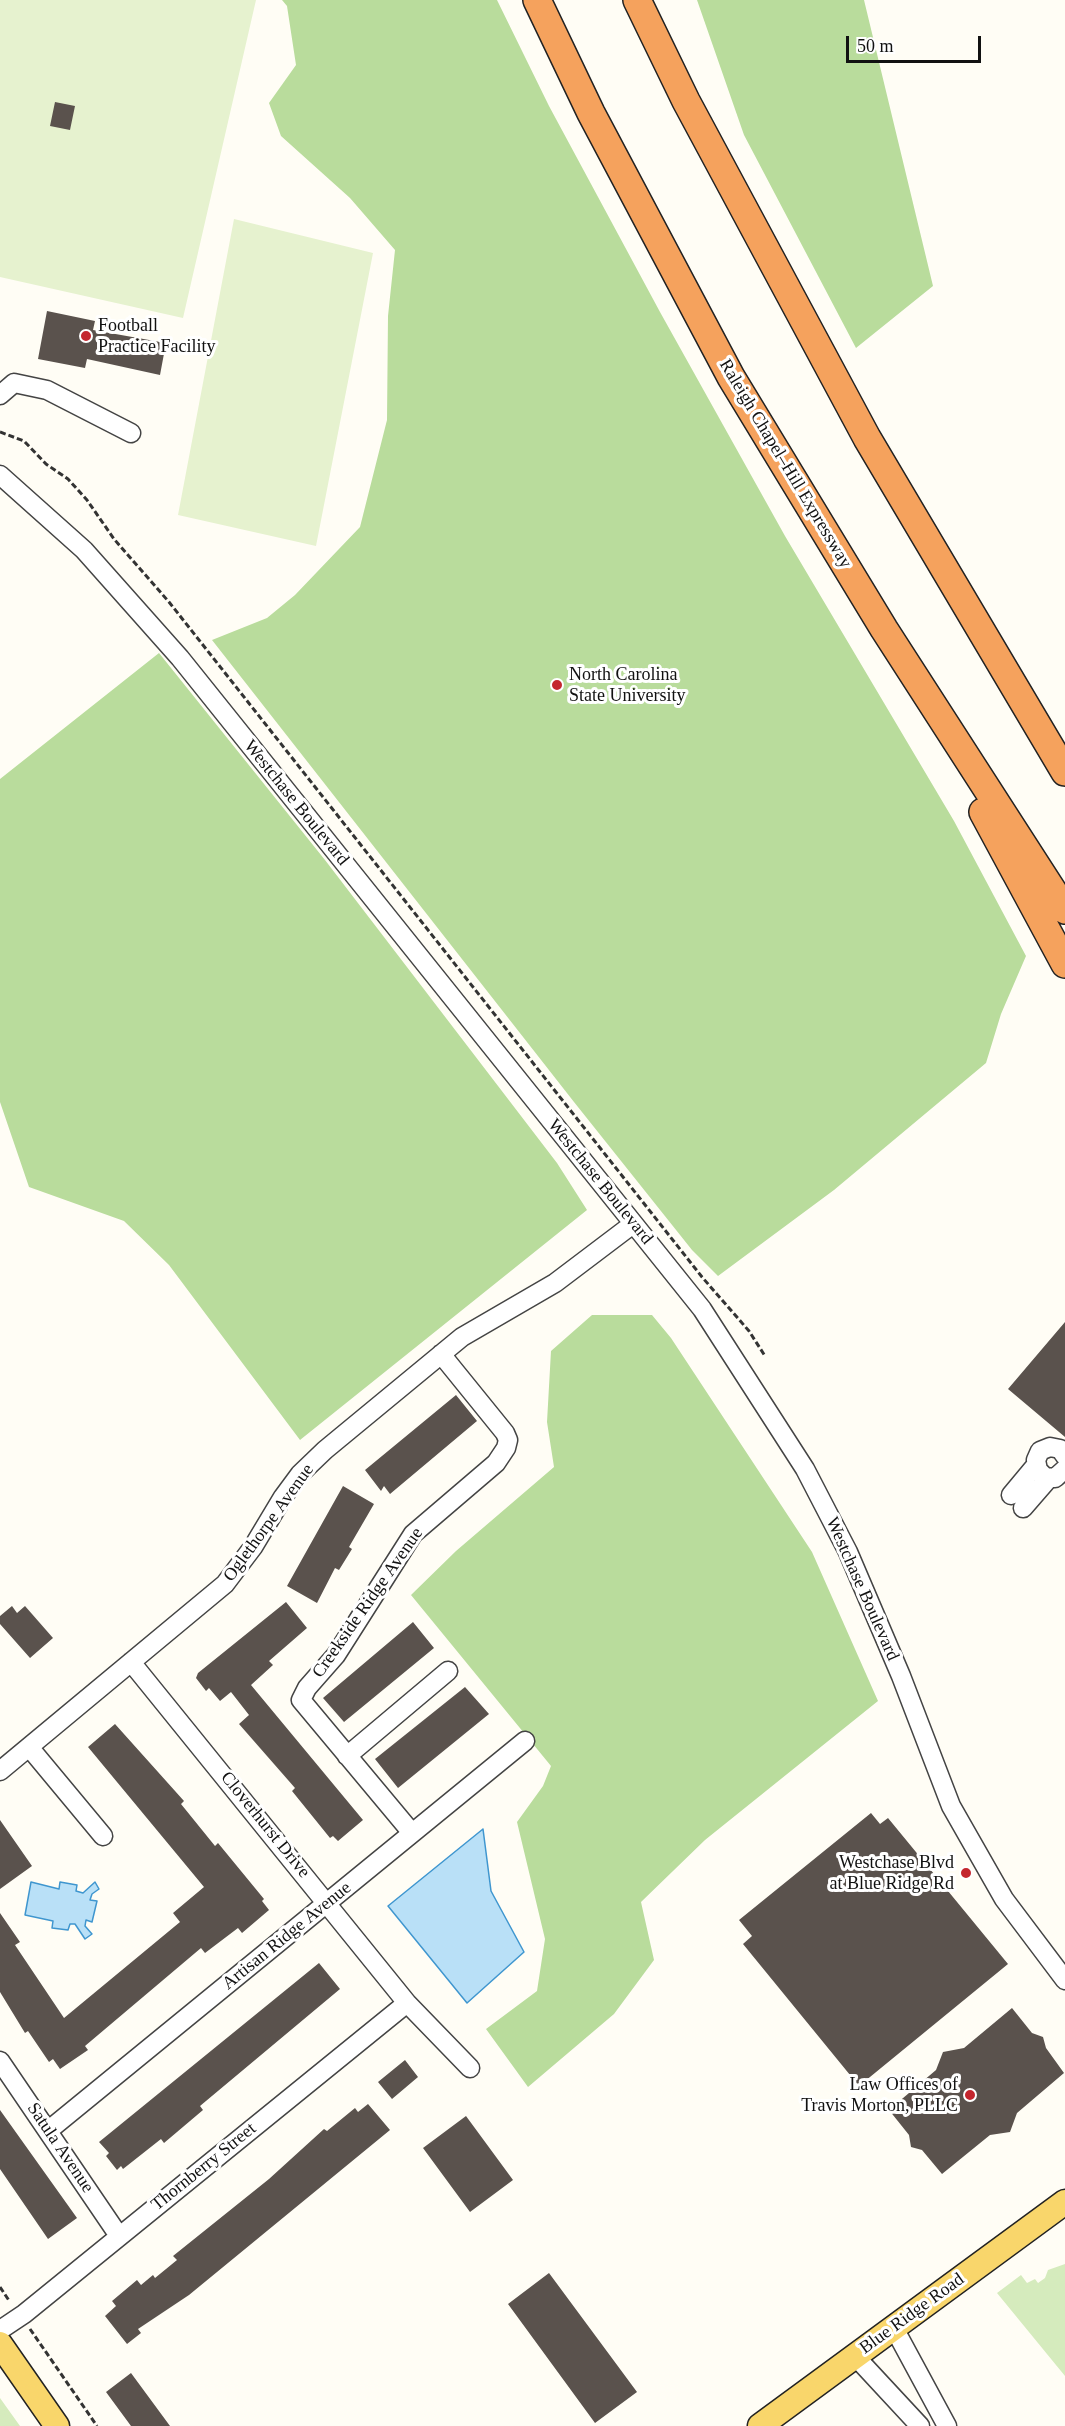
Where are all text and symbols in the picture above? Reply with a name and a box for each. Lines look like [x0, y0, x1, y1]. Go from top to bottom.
scale bar [849, 24, 984, 62]
text: 50 m [857, 36, 894, 56]
place label: Football Practice Facility [98, 315, 215, 358]
marker: Football Practice Facility [79, 329, 93, 343]
street label: Raleigh Chapel–Hill Expressway [714, 356, 856, 572]
place label: North Carolina State University [569, 664, 685, 706]
marker: North Carolina State University [550, 678, 564, 692]
street label: Westchase Boulevard [239, 736, 353, 870]
street label: Westchase Boulevard [543, 1115, 657, 1249]
street label: Oglethorpe Avenue [219, 1460, 319, 1586]
street label: Westchase Boulevard [821, 1514, 903, 1664]
street label: Creekside Ridge Avenue [308, 1524, 428, 1682]
street label: Cloverhurst Drive [216, 1768, 314, 1882]
place label: Westchase Blvd at Blue Ridge Rd [830, 1852, 954, 1894]
marker: Westchase Blvd at Blue Ridge Rd [959, 1866, 973, 1880]
street label: Artisan Ridge Avenue [218, 1877, 356, 1995]
place label: Law Offices of Travis Morton, PLLC [801, 2074, 958, 2116]
marker: Law Offices of Travis Morton, PLLC [963, 2088, 977, 2102]
street label: Satula Avenue [22, 2099, 98, 2197]
street label: Thornberry Street [147, 2118, 261, 2216]
street label: Blue Ridge Road [855, 2269, 969, 2359]

